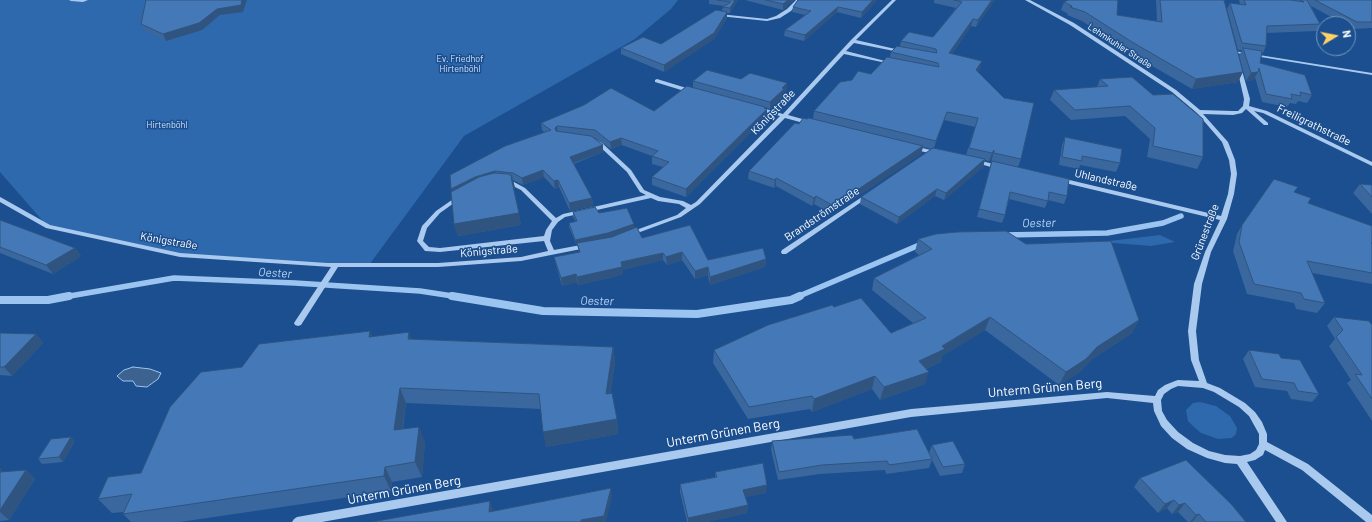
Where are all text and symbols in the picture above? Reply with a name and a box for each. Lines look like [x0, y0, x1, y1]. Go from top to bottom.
north arrow [1316, 16, 1356, 56]
street label: Lehmkuhler Straße [1086, 21, 1154, 71]
text: N [1340, 29, 1354, 39]
park label: Ev. Friedhof Hirtenböhl [437, 54, 483, 75]
street label: Königstraße [748, 87, 798, 137]
street label: Freiligrathstraße [1275, 101, 1353, 149]
park label: Hirtenböhl [147, 120, 187, 130]
street label: Uhlandstraße [1073, 166, 1139, 194]
street label: Brandströmstraße [782, 184, 862, 244]
street label: Grünestraße [1188, 202, 1222, 262]
water label: Oester [1022, 216, 1056, 230]
street label: Königstraße [139, 229, 199, 253]
street label: Königstraße [460, 242, 518, 260]
water label: Oester [258, 265, 292, 281]
water label: Oester [580, 294, 614, 308]
street label: Unterm Grünen Berg [987, 375, 1103, 401]
street label: Unterm Grünen Berg [665, 415, 781, 451]
street label: Unterm Grünen Berg [346, 472, 462, 508]

